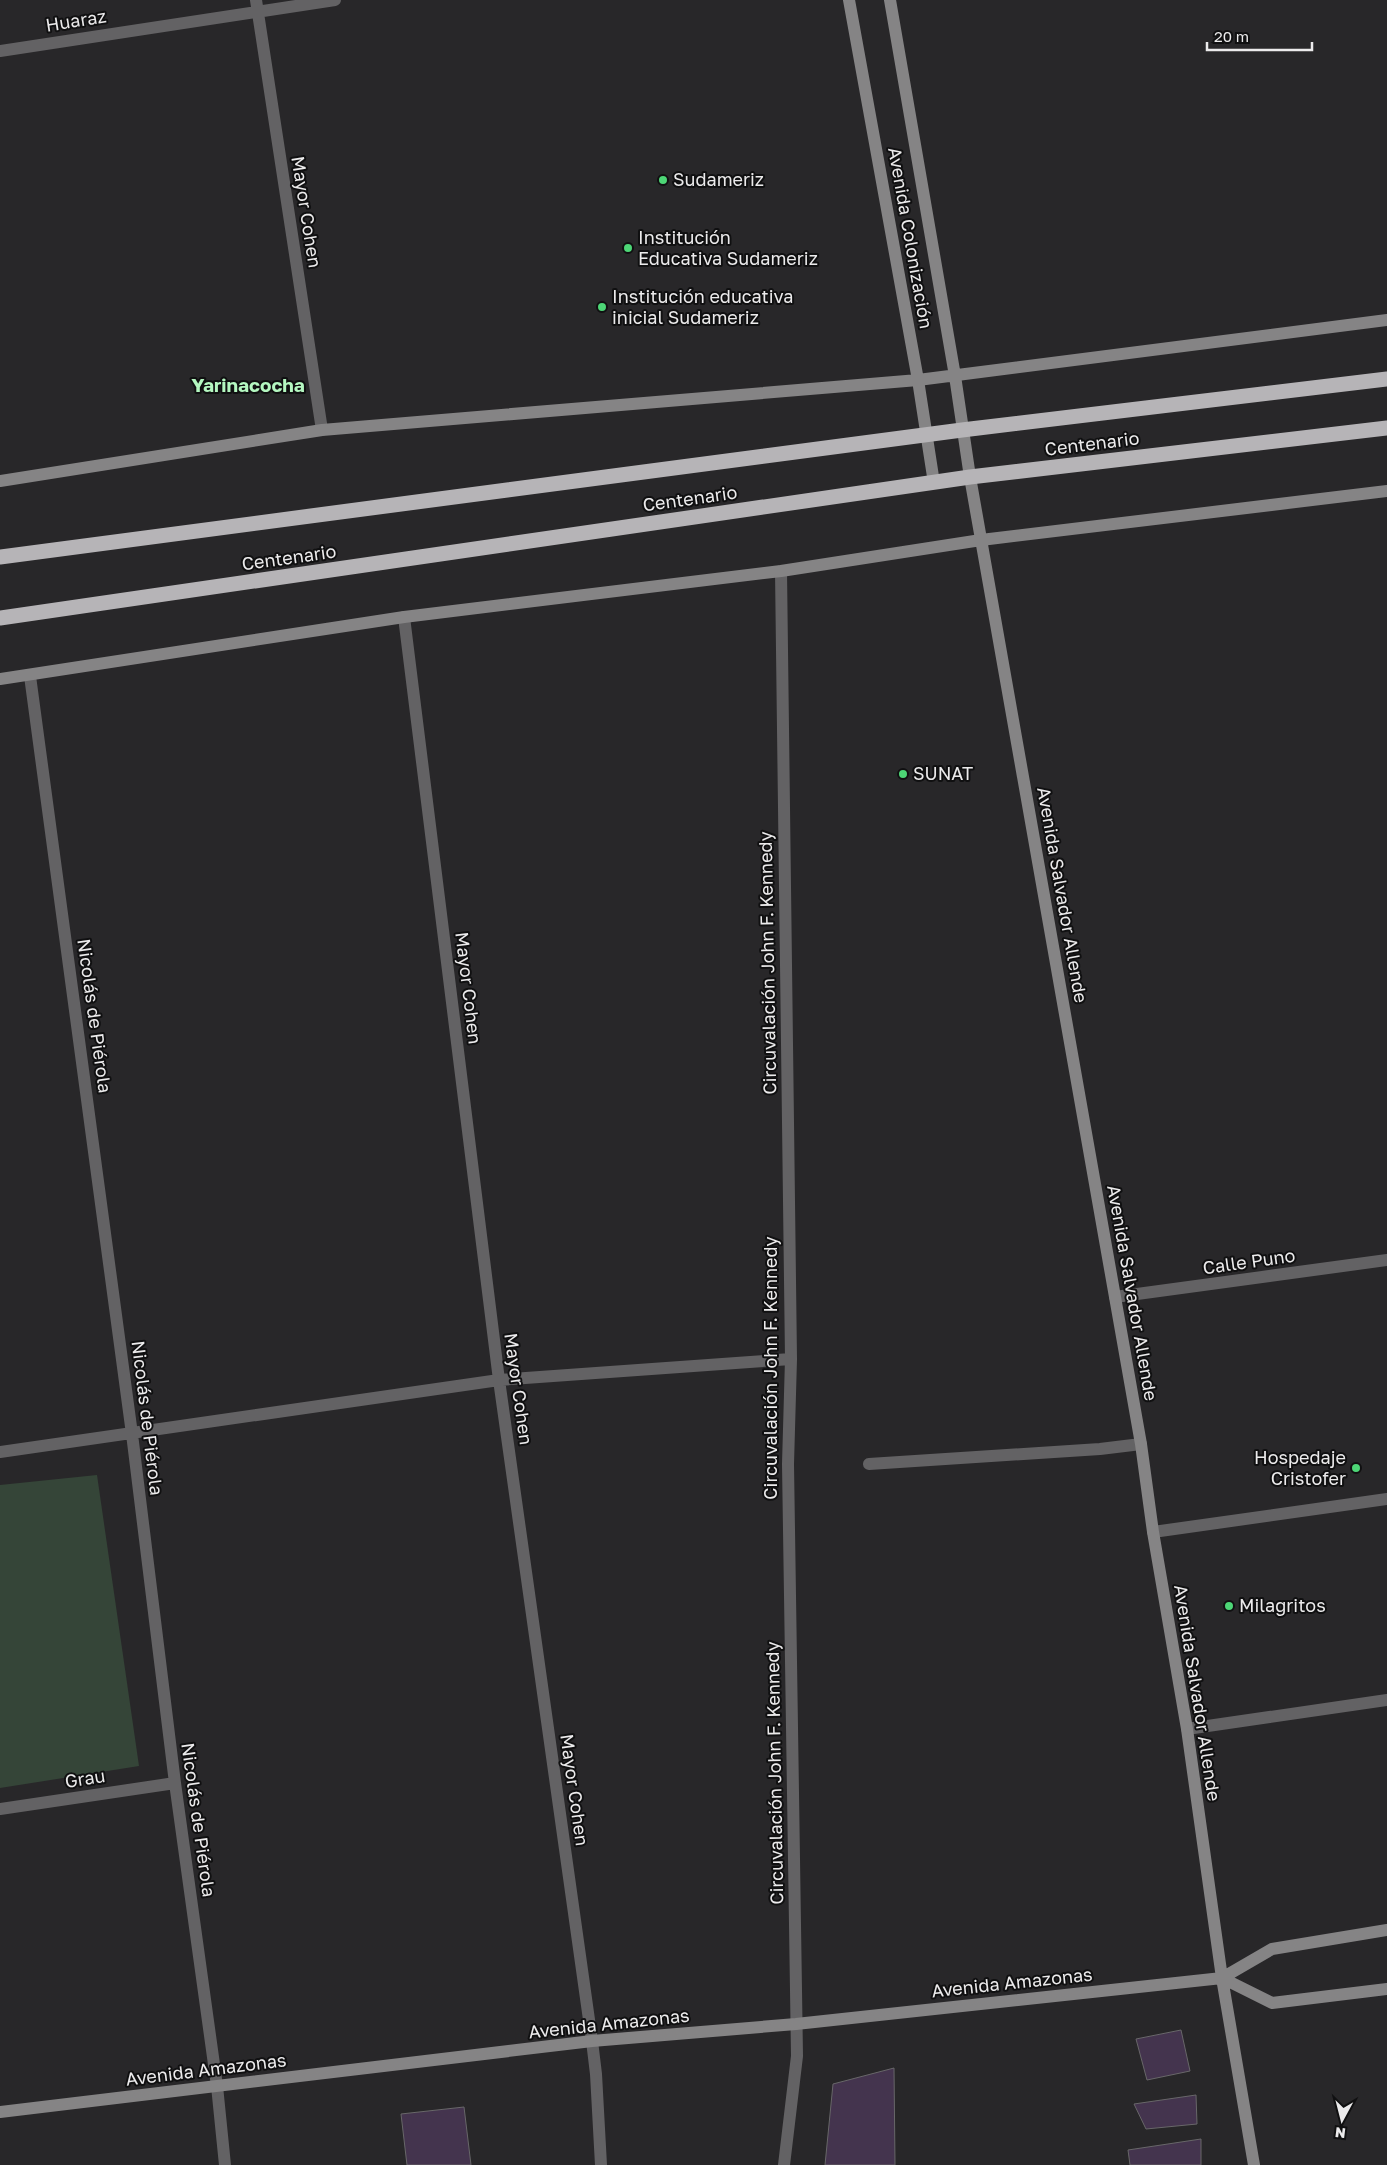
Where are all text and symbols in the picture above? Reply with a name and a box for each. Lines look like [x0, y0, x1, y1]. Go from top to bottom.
street label: Huaraz [44, 4, 108, 36]
scale bar [1207, 20, 1312, 52]
text: 20 m [1214, 27, 1249, 45]
street label: Avenida Colonización [884, 145, 938, 330]
street label: Mayor Cohen [287, 154, 327, 269]
place label: Sudameriz [673, 168, 764, 190]
marker: Sudameriz [657, 174, 669, 186]
place label: Institución Educativa Sudameriz [638, 226, 818, 269]
marker: Institución Educativa Sudameriz [622, 242, 634, 254]
place label: Institución educativa inicial Sudameriz [612, 285, 793, 328]
marker: Institución educativa inicial Sudameriz [596, 301, 608, 313]
district label: Yarinacocha [191, 373, 305, 396]
street label: Centenario [1043, 426, 1140, 460]
street label: Centenario [641, 480, 738, 516]
street label: Centenario [240, 539, 337, 575]
place label: SUNAT [913, 762, 973, 784]
marker: SUNAT [897, 768, 909, 780]
street label: Avenida Salvador Allende [1033, 785, 1093, 1005]
street label: Circuvalación John F. Kennedy [754, 831, 780, 1095]
street label: Mayor Cohen [451, 930, 487, 1045]
street label: Nicolás de Piérola [73, 937, 117, 1094]
street label: Avenida Salvador Allende [1103, 1183, 1163, 1403]
street label: Circuvalación John F. Kennedy [759, 1236, 781, 1500]
street label: Calle Puno [1201, 1244, 1297, 1278]
street label: Mayor Cohen [500, 1331, 538, 1446]
street label: Nicolás de Piérola [128, 1339, 168, 1496]
place label: Hospedaje Cristofer [1254, 1446, 1346, 1489]
marker: Hospedaje Cristofer [1350, 1462, 1362, 1474]
street label: Avenida Salvador Allende [1170, 1583, 1226, 1803]
place label: Milagritos [1239, 1594, 1326, 1616]
marker: Milagritos [1223, 1600, 1235, 1612]
street label: Circuvalación John F. Kennedy [761, 1641, 787, 1905]
street label: Mayor Cohen [556, 1732, 594, 1847]
street label: Nicolás de Piérola [177, 1741, 221, 1898]
street label: Grau [63, 1764, 107, 1792]
street label: Avenida Amazonas [930, 1963, 1093, 2001]
street label: Avenida Amazonas [527, 2004, 690, 2042]
street label: Avenida Amazonas [124, 2048, 287, 2090]
north arrow [1317, 2095, 1367, 2145]
text: N [1334, 2124, 1347, 2142]

